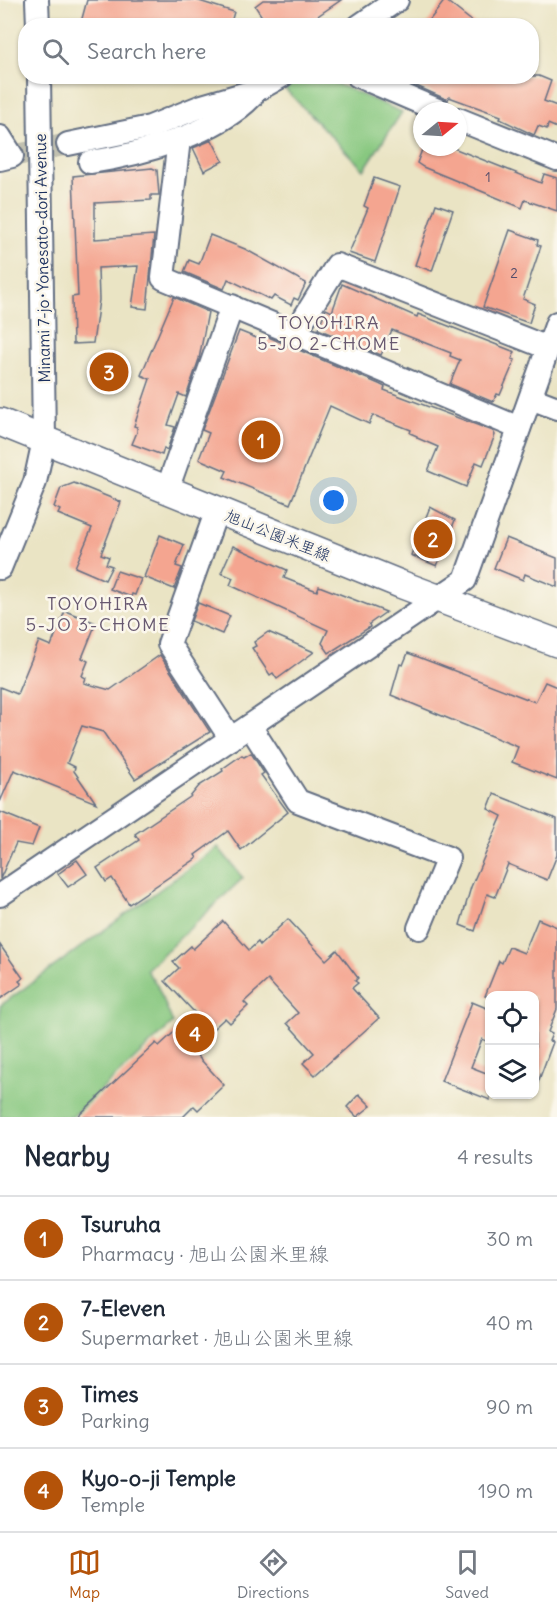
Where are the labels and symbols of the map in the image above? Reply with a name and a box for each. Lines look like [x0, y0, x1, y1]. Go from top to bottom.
north arrow [413, 102, 467, 156]
street label: Minami 7-jo･Yonesato-dori Avenue [30, 133, 54, 383]
house number: 1 [485, 168, 491, 186]
house number: 2 [510, 264, 518, 282]
district label: TOYOHIRA 5-JO 2-CHOME [257, 311, 401, 355]
pin: 3 [90, 350, 128, 394]
pin: 1 [242, 418, 280, 462]
your location [319, 486, 348, 515]
street label: 旭山公園米里線 [222, 505, 334, 565]
pin: 2 [414, 516, 452, 562]
district label: TOYOHIRA 5-JO 3-CHOME [26, 592, 170, 636]
pin: 4 [176, 1010, 214, 1056]

